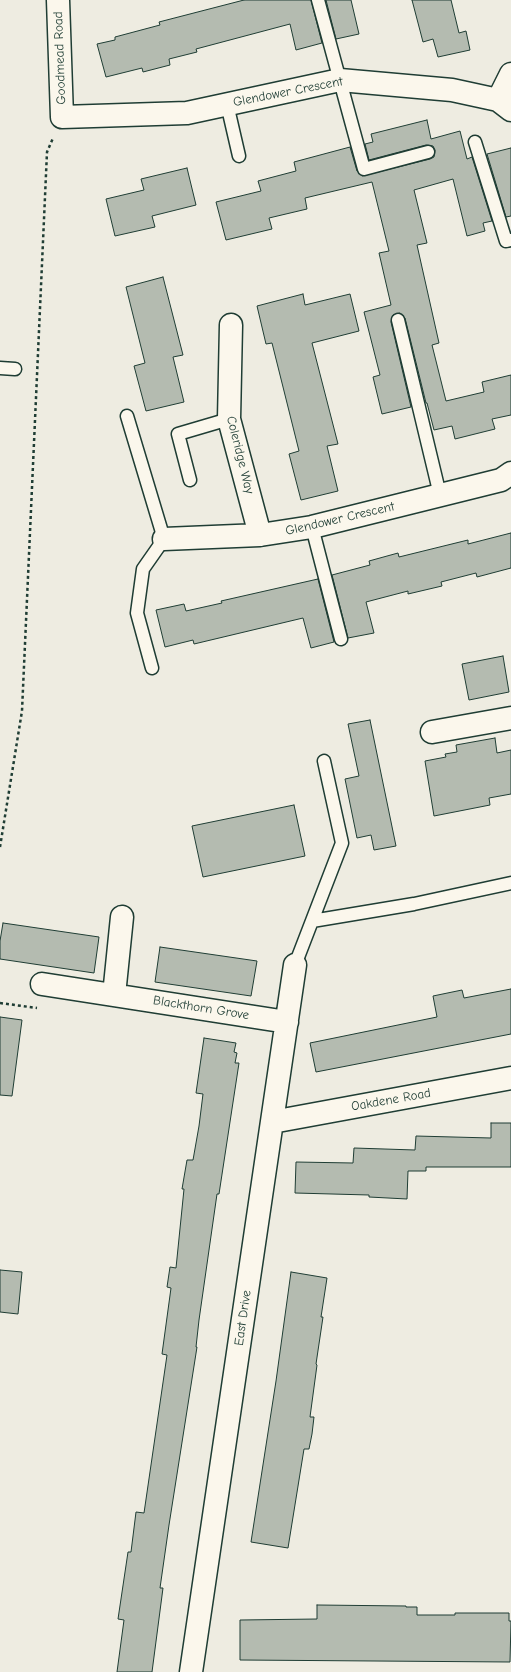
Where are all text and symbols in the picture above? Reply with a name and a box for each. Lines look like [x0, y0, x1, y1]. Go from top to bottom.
street label: Goodmead Road [51, 11, 69, 105]
street label: Glendower Crescent [232, 74, 344, 110]
street label: Coleridge Way [223, 414, 257, 496]
street label: Glendower Crescent [284, 499, 396, 539]
street label: Blackthorn Grove [152, 993, 250, 1023]
street label: Oakdene Road [350, 1085, 432, 1115]
street label: East Drive [231, 1289, 255, 1347]

